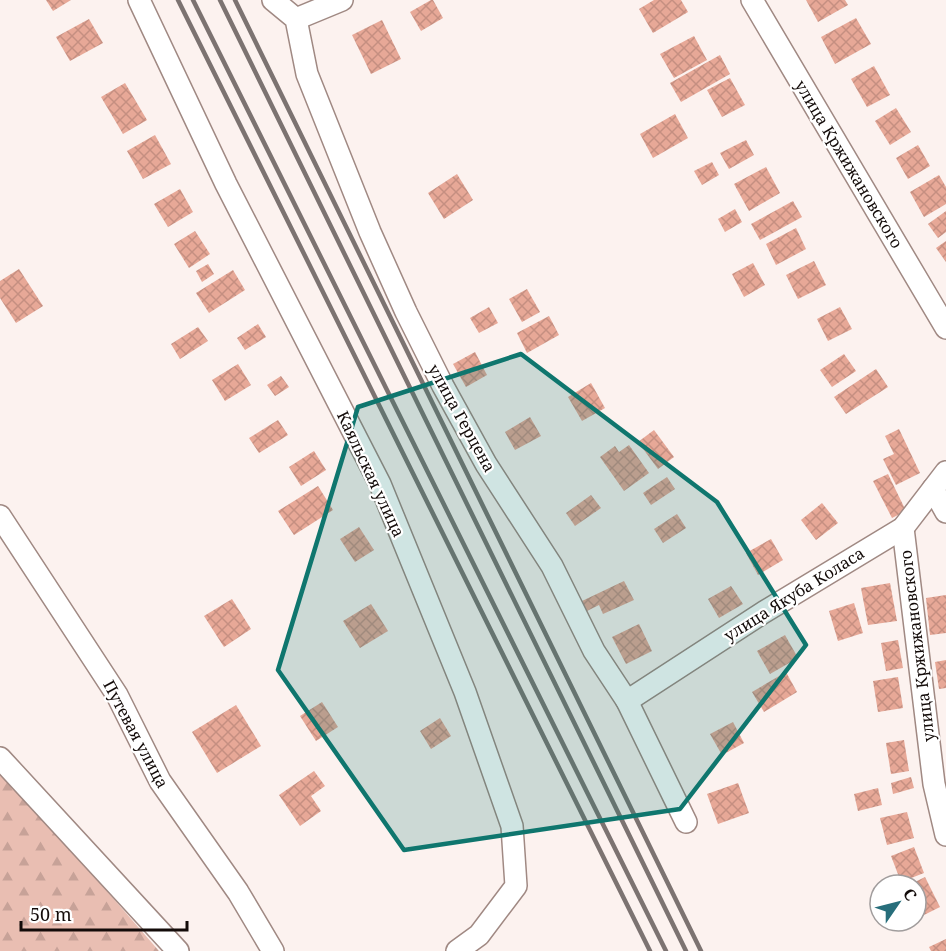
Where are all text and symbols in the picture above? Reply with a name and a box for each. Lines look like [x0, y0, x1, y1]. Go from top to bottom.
street label: улица Кржижановского [790, 76, 908, 252]
street label: улица Герцена [423, 360, 501, 476]
street label: Каяльская улица [332, 407, 410, 541]
street label: улица Якуба Коласа [720, 542, 868, 646]
street label: улица Кржижановского [894, 549, 940, 743]
street label: Путевая улица [98, 676, 174, 792]
north arrow [868, 873, 928, 933]
text: С [898, 884, 922, 905]
scale bar [21, 894, 188, 932]
text: 50 m [30, 902, 72, 926]

